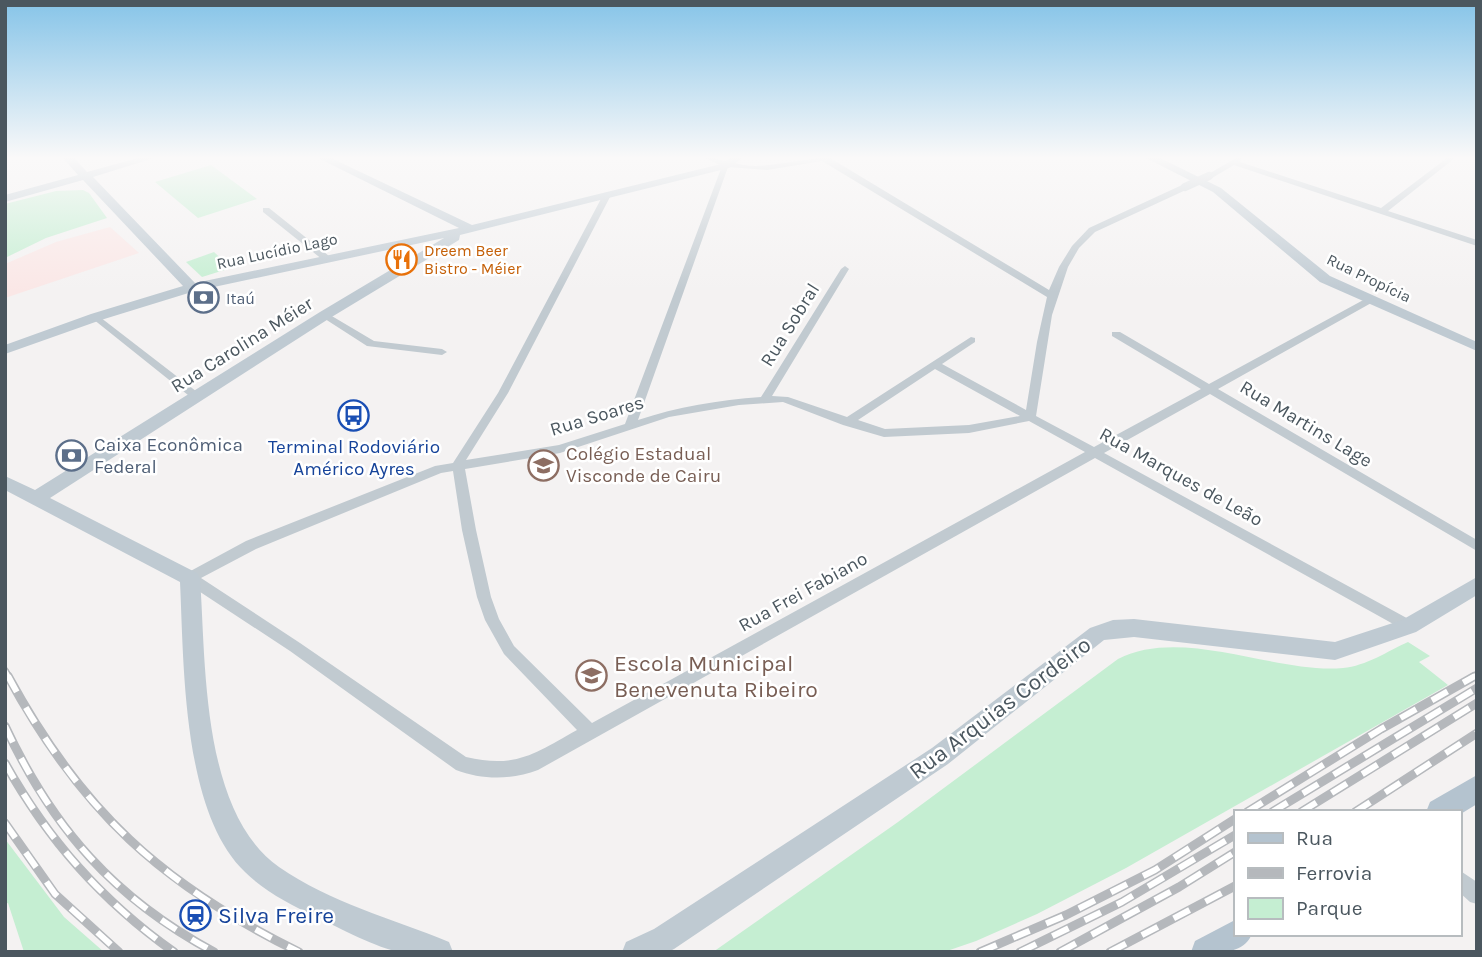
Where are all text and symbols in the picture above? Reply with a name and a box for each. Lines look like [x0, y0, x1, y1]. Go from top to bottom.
street label: Rua Lucídio Lago [215, 229, 339, 273]
place label: Dreem Beer Bistro - Méier [424, 241, 522, 278]
restaurant icon: Dreem Beer Bistro - Méier [384, 242, 418, 276]
street label: Rua Propícia [1324, 249, 1414, 307]
street label: Rua Sobral [756, 279, 824, 371]
bank icon: Itaú [186, 281, 220, 315]
place label: Itaú [226, 289, 255, 308]
street label: Rua Carolina Méier [167, 292, 317, 398]
street label: Rua Martins Lage [1236, 376, 1376, 472]
street label: Rua Soares [547, 391, 647, 441]
bus stop icon: Terminal Rodoviário Américo Ayres [337, 399, 371, 433]
street label: Rua Marques de Leão [1095, 423, 1267, 531]
place label: Caixa Econômica Federal [94, 434, 243, 478]
place label: Terminal Rodoviário Américo Ayres [268, 436, 440, 480]
bank icon: Caixa Econômica Federal [54, 439, 88, 473]
place label: Colégio Estadual Visconde de Cairu [566, 443, 721, 487]
school or university icon: Colégio Estadual Visconde de Cairu [526, 448, 560, 482]
street label: Rua Frei Fabiano [735, 547, 871, 637]
street label: Rua Arquias Cordeiro [904, 631, 1096, 785]
place label: Escola Municipal Benevenuta Ribeiro [614, 650, 818, 703]
school or university icon: Escola Municipal Benevenuta Ribeiro [574, 659, 608, 693]
legend [1234, 810, 1461, 936]
text: Rua [1296, 826, 1333, 850]
text: Ferrovia [1296, 861, 1372, 885]
text: Parque [1296, 896, 1363, 920]
station icon: Silva Freire [178, 898, 212, 932]
place label: Silva Freire [218, 902, 334, 929]

